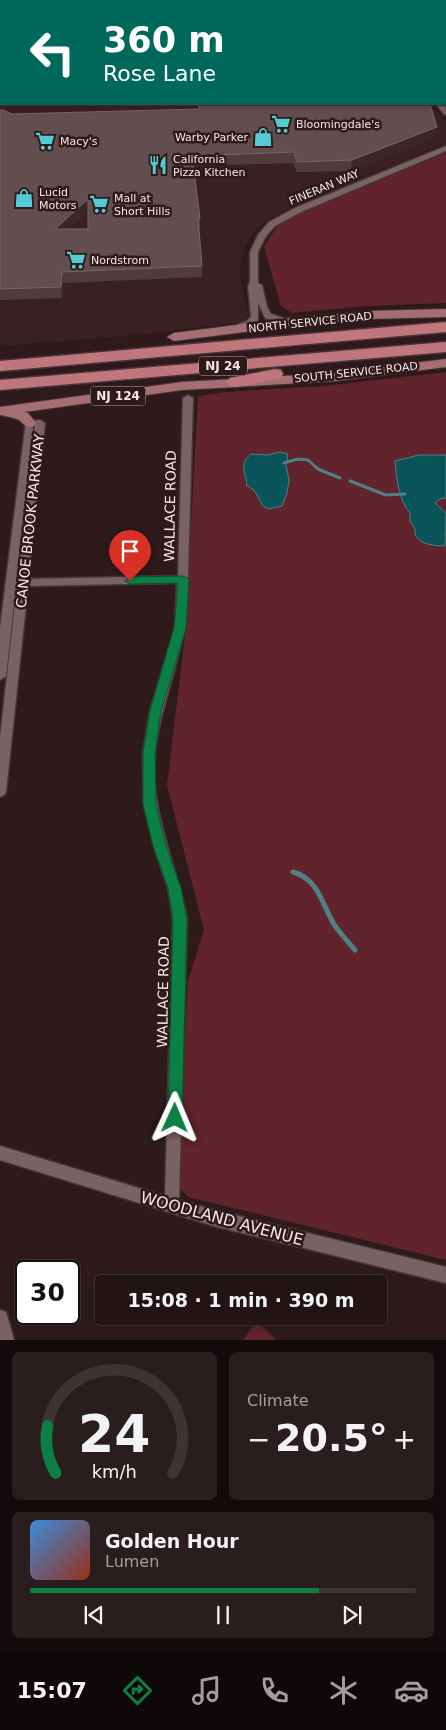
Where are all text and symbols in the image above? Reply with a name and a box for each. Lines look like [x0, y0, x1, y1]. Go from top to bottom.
icon: left [20, 20, 85, 85]
text: 360 m [103, 20, 225, 60]
text: Rose Lane [103, 61, 216, 86]
supermarket icon: Bloomingdale's [270, 113, 292, 135]
place label: Bloomingdale's [296, 118, 380, 131]
shop icon: Warby Parker [252, 126, 274, 148]
supermarket icon: Macy's [34, 130, 56, 152]
place label: Warby Parker [175, 131, 248, 144]
place label: Macy's [60, 135, 98, 148]
place label: California Pizza Kitchen [173, 153, 246, 179]
restaurant icon: California Pizza Kitchen [147, 154, 169, 176]
street label: FINERAN WAY [287, 167, 361, 208]
place label: Lucid Motors [39, 186, 77, 212]
shop icon: Lucid Motors [13, 187, 35, 209]
place label: Mall at Short Hills [114, 192, 170, 218]
supermarket icon: Mall at Short Hills [88, 193, 110, 215]
supermarket icon: Nordstrom [65, 249, 87, 271]
place label: Nordstrom [91, 254, 149, 267]
street label: NORTH SERVICE ROAD [248, 310, 372, 335]
road number: NJ 24 [199, 356, 247, 376]
street label: SOUTH SERVICE ROAD [294, 360, 418, 385]
road number: NJ 124 [90, 386, 146, 406]
street label: CANOE BROOK PARKWAY [13, 433, 47, 609]
street label: WALLACE ROAD [161, 450, 179, 562]
pin [109, 530, 151, 581]
icon: arrive [116, 537, 144, 565]
street label: WALLACE ROAD [154, 936, 172, 1048]
position arrow [148, 1091, 200, 1143]
street label: WOODLAND AVENUE [138, 1188, 305, 1249]
speed limit sign: 30 [15, 1260, 80, 1325]
text: 15:08 · 1 min · 390 m [127, 1289, 355, 1311]
text: Climate [247, 1391, 309, 1410]
text: 24 [78, 1404, 151, 1464]
text: 20.5° [275, 1416, 388, 1460]
text: − [247, 1423, 270, 1456]
text: + [393, 1423, 416, 1456]
text: km/h [92, 1461, 137, 1482]
text: Golden Hour [105, 1530, 239, 1552]
text: Lumen [105, 1552, 159, 1571]
icon: previous [80, 1601, 108, 1629]
icon: pause [209, 1601, 237, 1629]
icon: next [338, 1601, 366, 1629]
icon: directions [120, 1673, 155, 1708]
icon: music [189, 1673, 224, 1708]
icon: phone [257, 1673, 292, 1708]
icon: climate [326, 1673, 361, 1708]
icon: car [394, 1673, 429, 1708]
text: 15:07 [17, 1678, 87, 1703]

